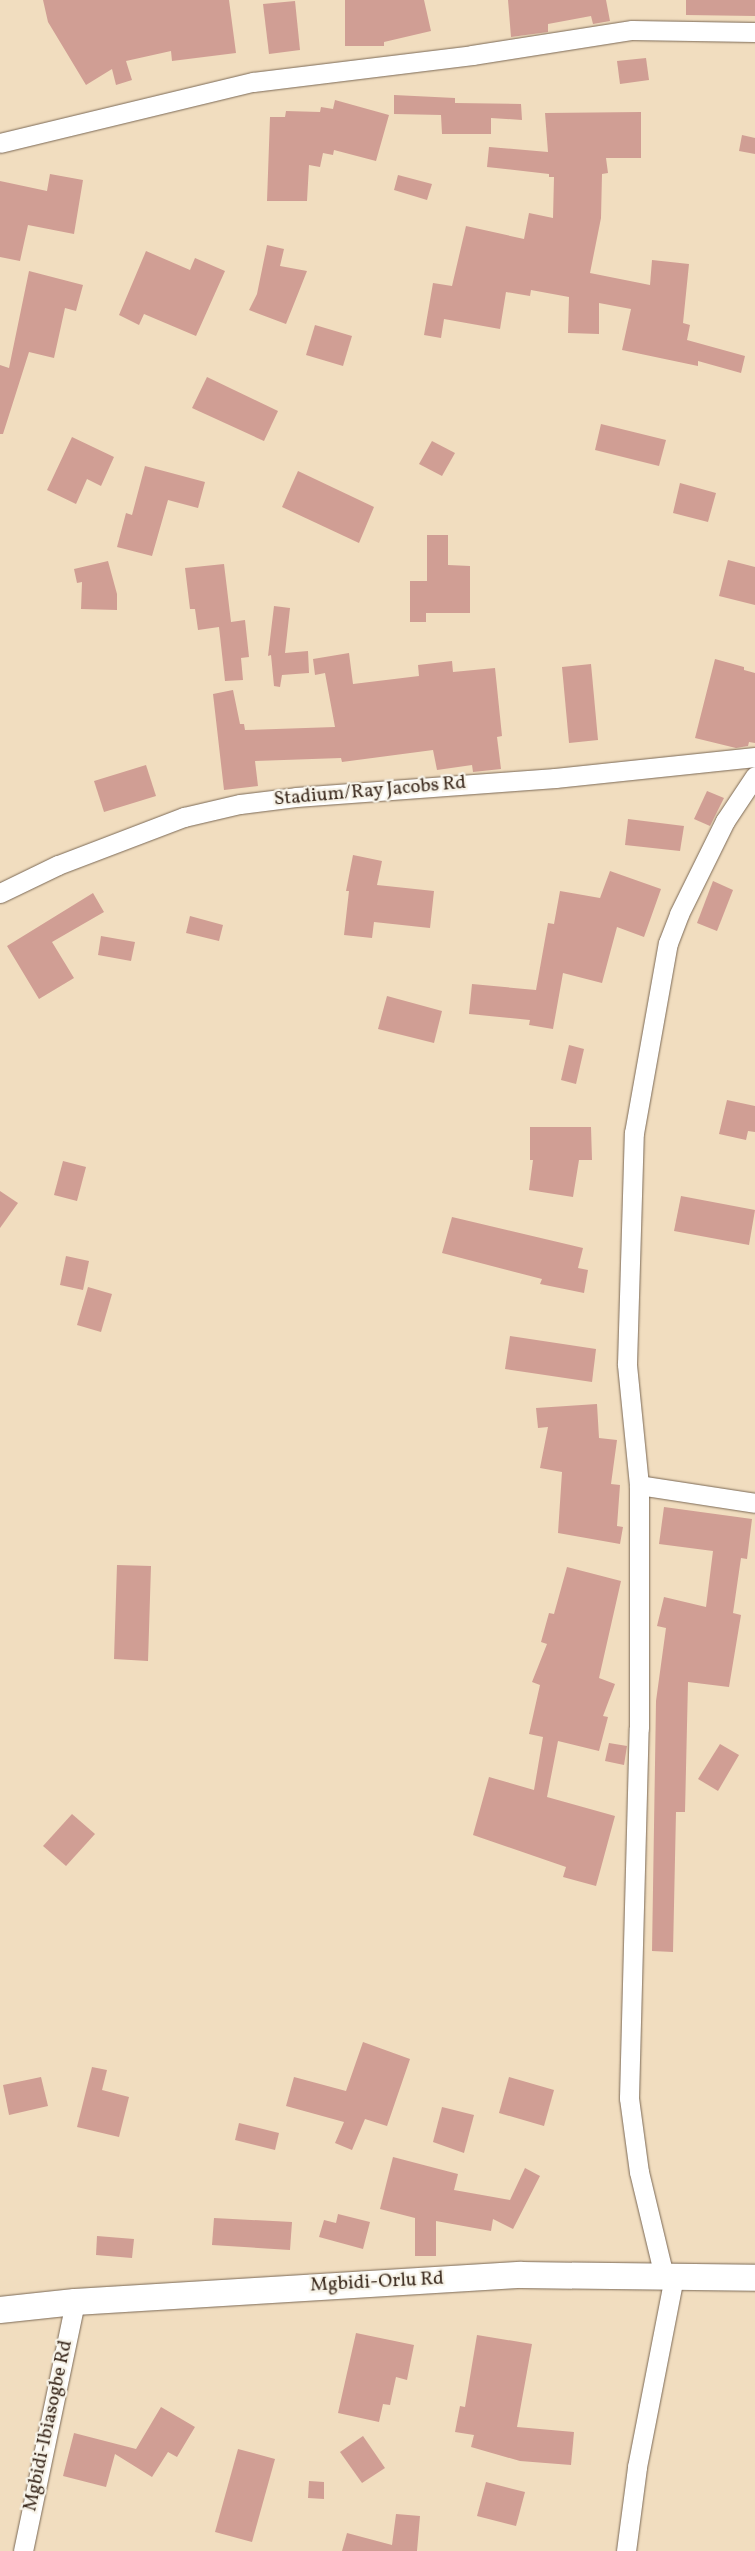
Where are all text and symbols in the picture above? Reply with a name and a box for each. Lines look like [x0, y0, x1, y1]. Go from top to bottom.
street label: Stadium/Ray Jacobs Rd [273, 772, 467, 812]
street label: Mgbidi-Orlu Rd [310, 2268, 444, 2298]
street label: Mgbidi-Ibiasogbe Rd [20, 2338, 78, 2514]

